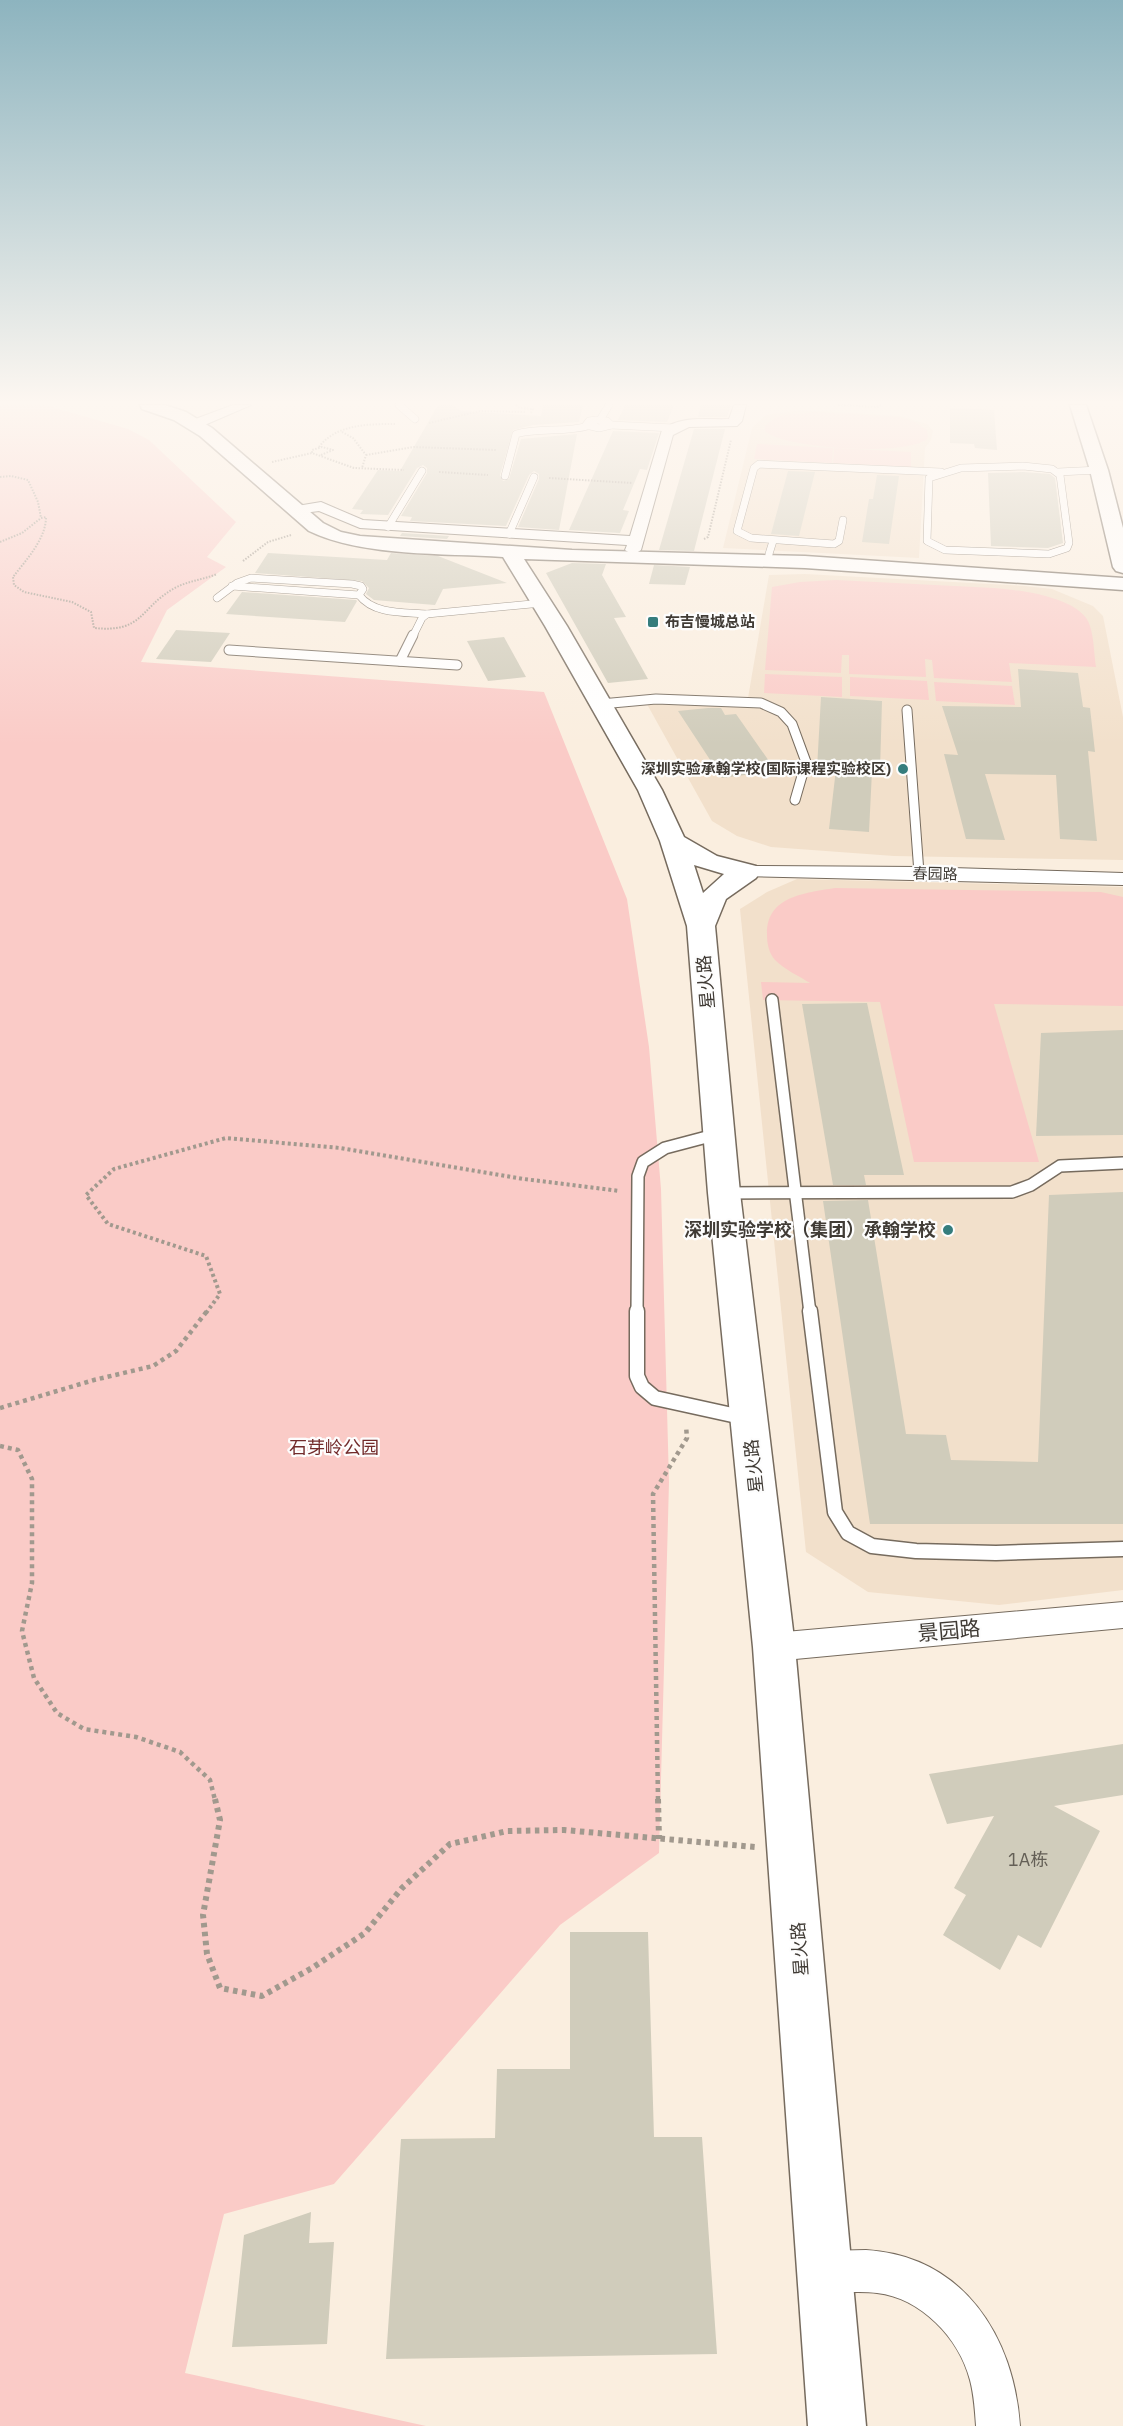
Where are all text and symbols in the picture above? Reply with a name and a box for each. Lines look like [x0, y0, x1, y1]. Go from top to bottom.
place label: 布吉慢城总站 [665, 612, 755, 631]
marker: 布吉慢城总站 [646, 615, 660, 629]
place label: 深圳实验承翰学校(国际课程实验校区) [641, 759, 891, 778]
marker: 深圳实验承翰学校(国际课程实验校区) [896, 762, 910, 776]
street label: 春园路 [912, 864, 958, 883]
street label: 星火路 [692, 954, 719, 1010]
place label: 深圳实验学校（集团）承翰学校 [684, 1218, 936, 1241]
marker: 深圳实验学校（集团）承翰学校 [941, 1223, 955, 1237]
park label: 石芽岭公园 [289, 1436, 379, 1459]
street label: 星火路 [739, 1438, 768, 1494]
street label: 景园路 [916, 1613, 982, 1647]
house number: 1A栋 [1008, 1848, 1048, 1871]
street label: 星火路 [786, 1921, 813, 1977]

